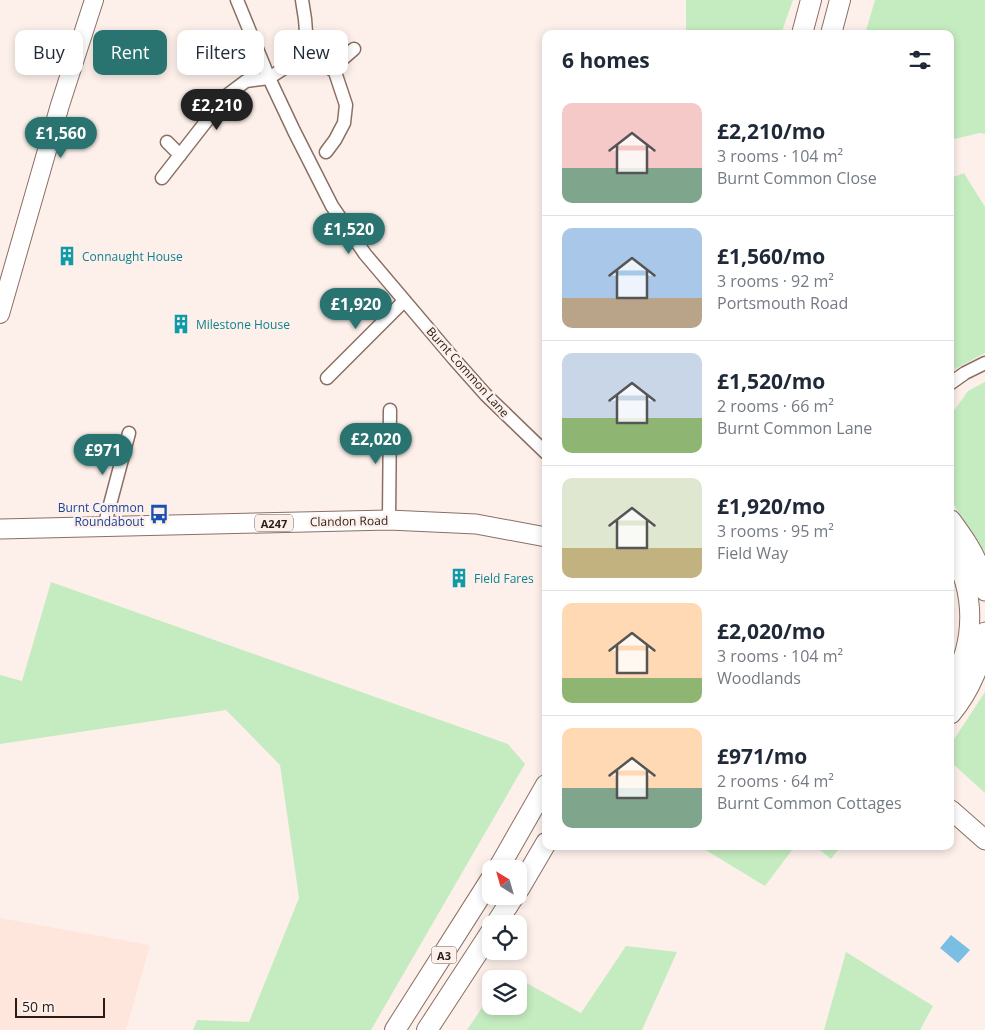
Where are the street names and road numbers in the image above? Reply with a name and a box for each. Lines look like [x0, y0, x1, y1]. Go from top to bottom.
street label: Burnt Common Lane [423, 323, 513, 421]
street label: Clandon Road [310, 512, 388, 530]
road number: A247 [255, 514, 293, 532]
road number: A3 [432, 946, 456, 964]

